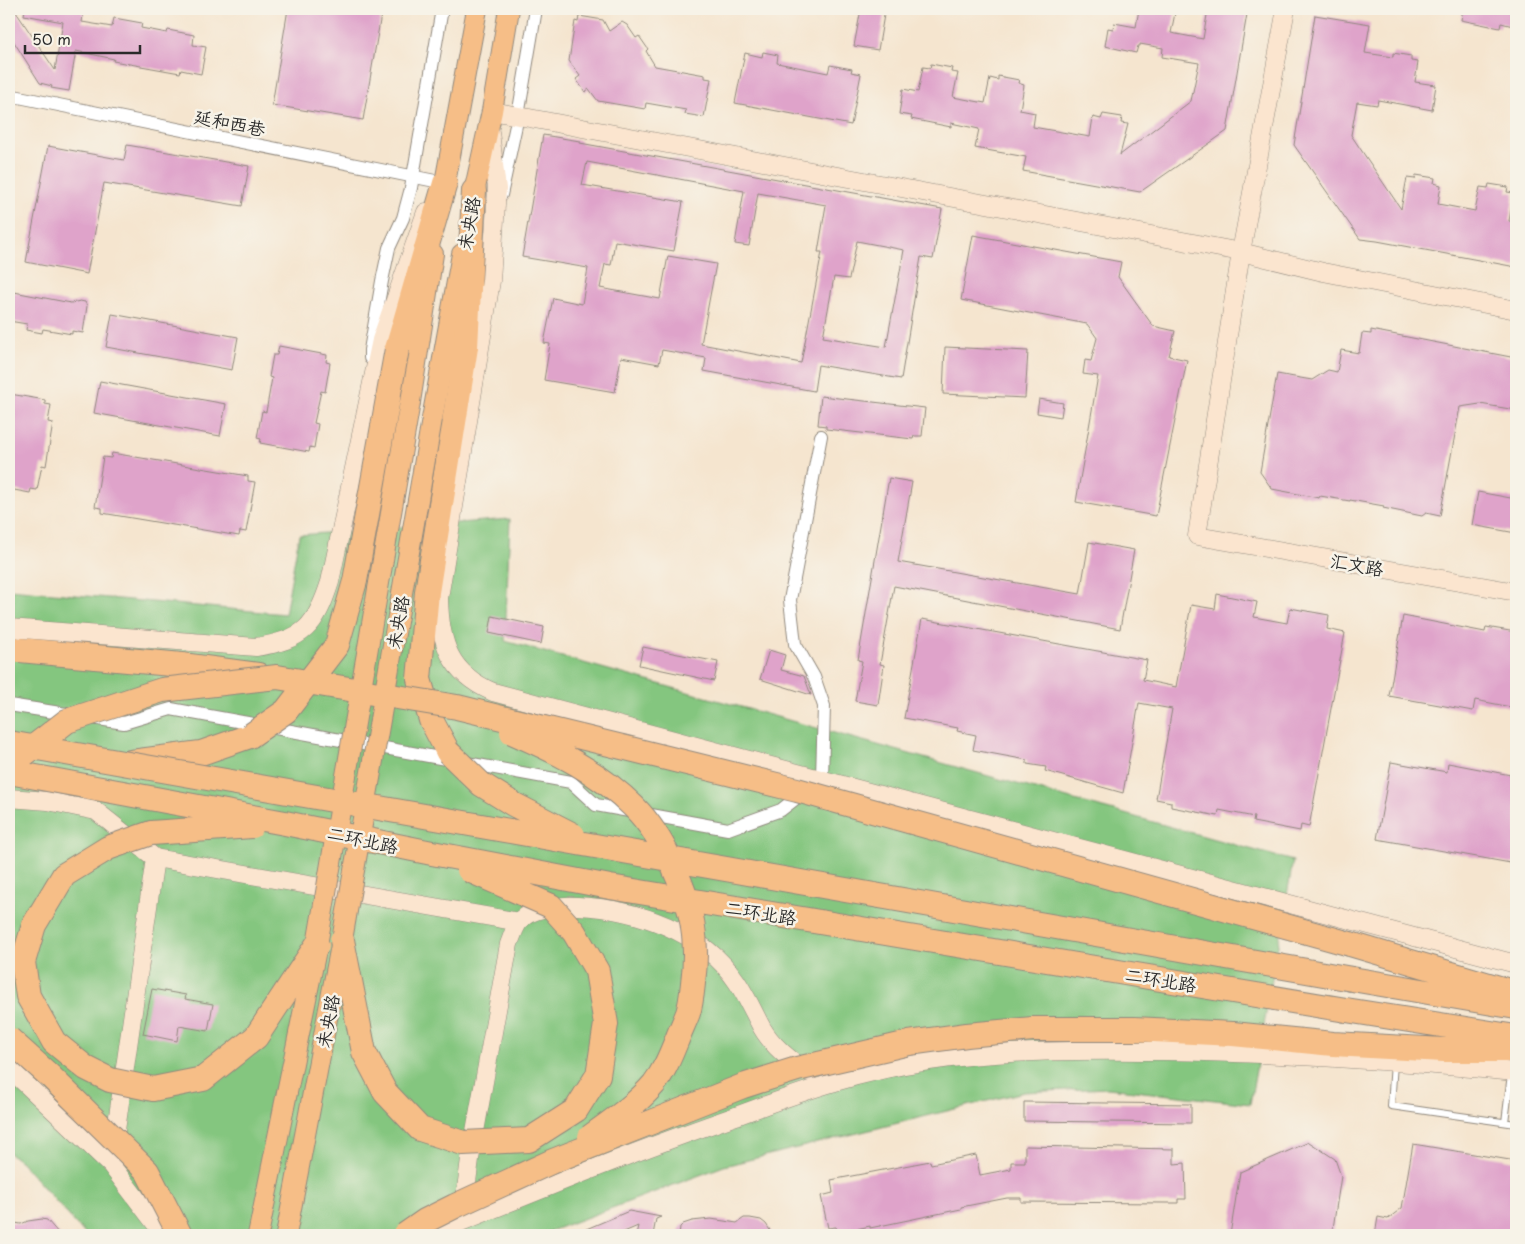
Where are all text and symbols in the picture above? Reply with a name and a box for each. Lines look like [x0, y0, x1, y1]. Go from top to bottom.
scale bar [25, 22, 140, 54]
text: 50 m [32, 27, 71, 50]
street label: 延和西巷 [192, 102, 268, 142]
street label: 未央路 [450, 194, 486, 252]
street label: 汇文路 [1328, 546, 1386, 582]
street label: 未央路 [379, 593, 415, 651]
street label: 二环北路 [325, 818, 401, 860]
street label: 二环北路 [723, 893, 799, 931]
street label: 二环北路 [1123, 960, 1199, 998]
street label: 未央路 [309, 992, 345, 1050]

